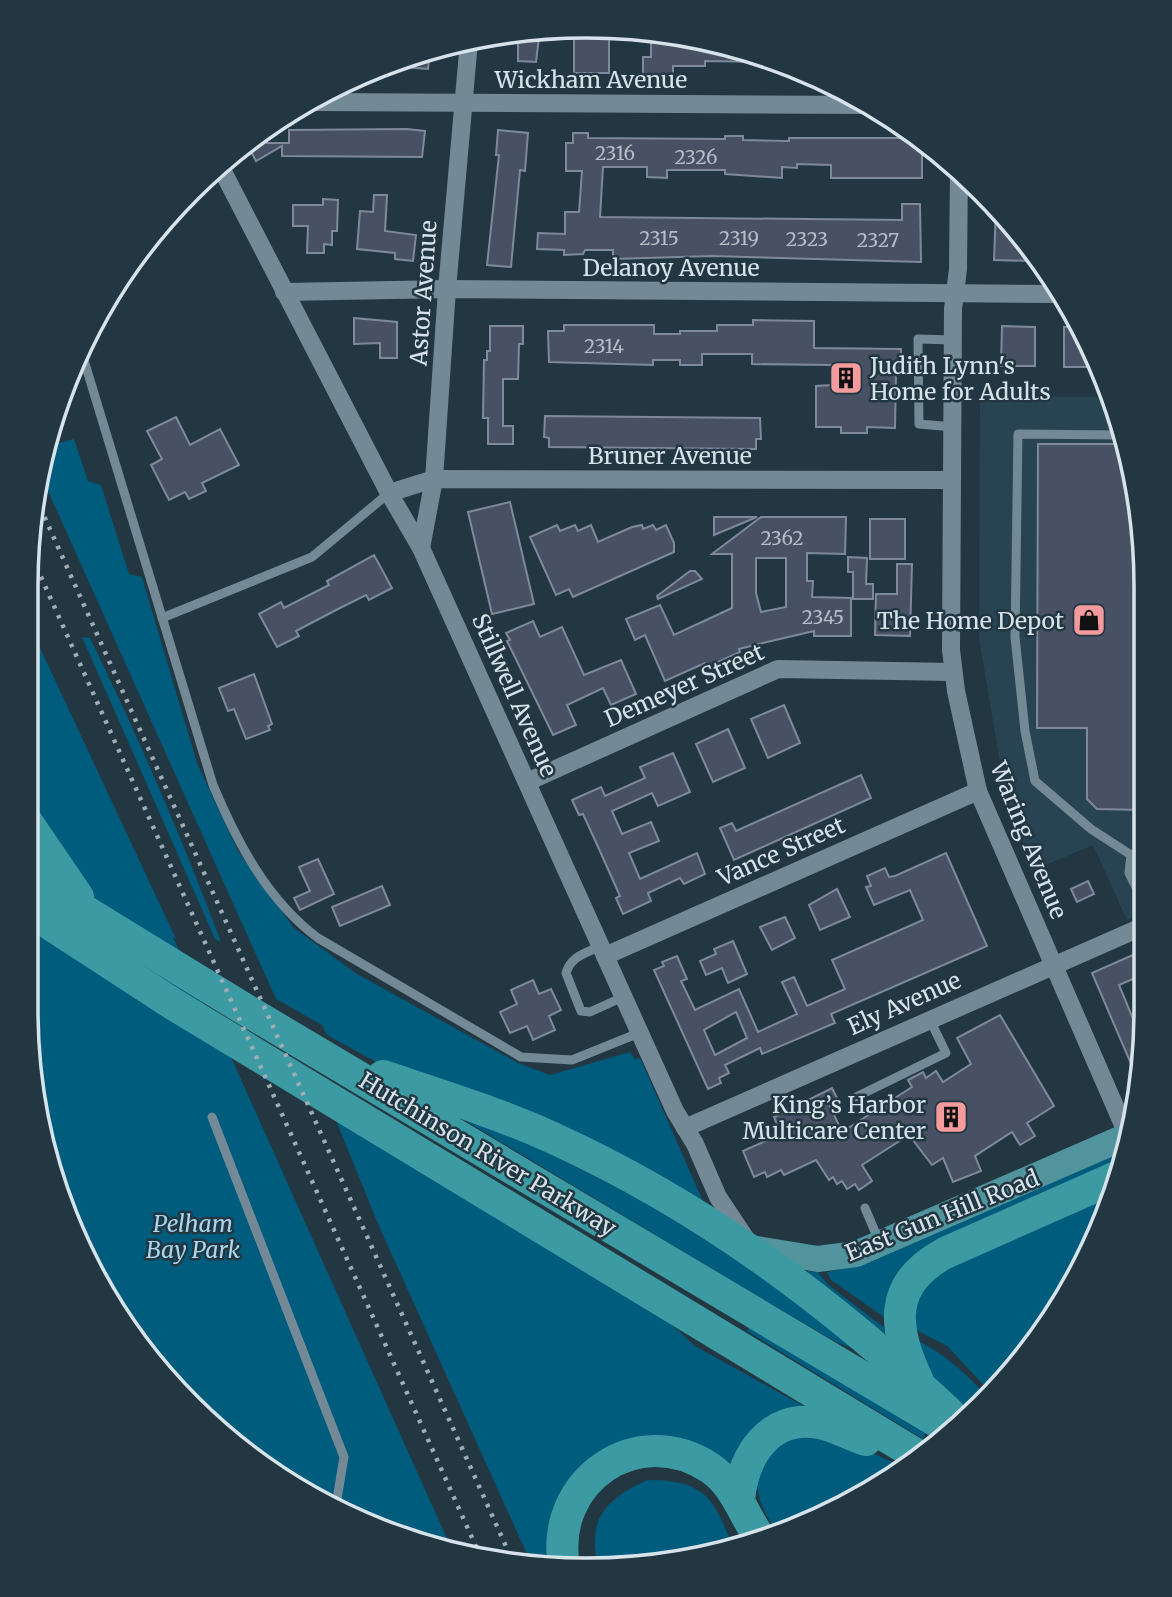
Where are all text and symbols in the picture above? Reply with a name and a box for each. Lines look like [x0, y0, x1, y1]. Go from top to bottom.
street label: Wickham Avenue [494, 65, 687, 94]
house number: 2316 [595, 141, 635, 165]
house number: 2326 [674, 145, 718, 169]
street label: Astor Avenue [403, 219, 443, 368]
house number: 2315 [639, 226, 679, 250]
house number: 2319 [719, 226, 759, 250]
house number: 2323 [786, 227, 828, 251]
house number: 2327 [857, 228, 899, 252]
street label: Delanoy Avenue [582, 253, 760, 282]
house number: 2314 [584, 334, 624, 358]
place label: Judith Lynn's Home for Adults [869, 351, 1051, 406]
building icon: Judith Lynn's Home for Adults [827, 359, 865, 397]
street label: Bruner Avenue [588, 441, 752, 470]
house number: 2362 [760, 526, 804, 550]
shop icon: The Home Depot [1070, 601, 1108, 639]
house number: 2345 [802, 605, 844, 629]
place label: The Home Depot [877, 606, 1064, 635]
street label: Stillwell Avenue [466, 609, 564, 781]
street label: Demeyer Street [600, 637, 768, 733]
street label: Waring Avenue [984, 756, 1074, 923]
street label: Vance Street [712, 810, 849, 892]
street label: Ely Avenue [843, 965, 965, 1041]
street label: Hutchinson River Parkway [354, 1066, 622, 1243]
place label: King’s Harbor Multicare Center [743, 1090, 926, 1145]
building icon: King’s Harbor Multicare Center [932, 1098, 970, 1136]
street label: East Gun Hill Road [841, 1163, 1043, 1267]
park label: Pelham Bay Park [146, 1209, 240, 1264]

